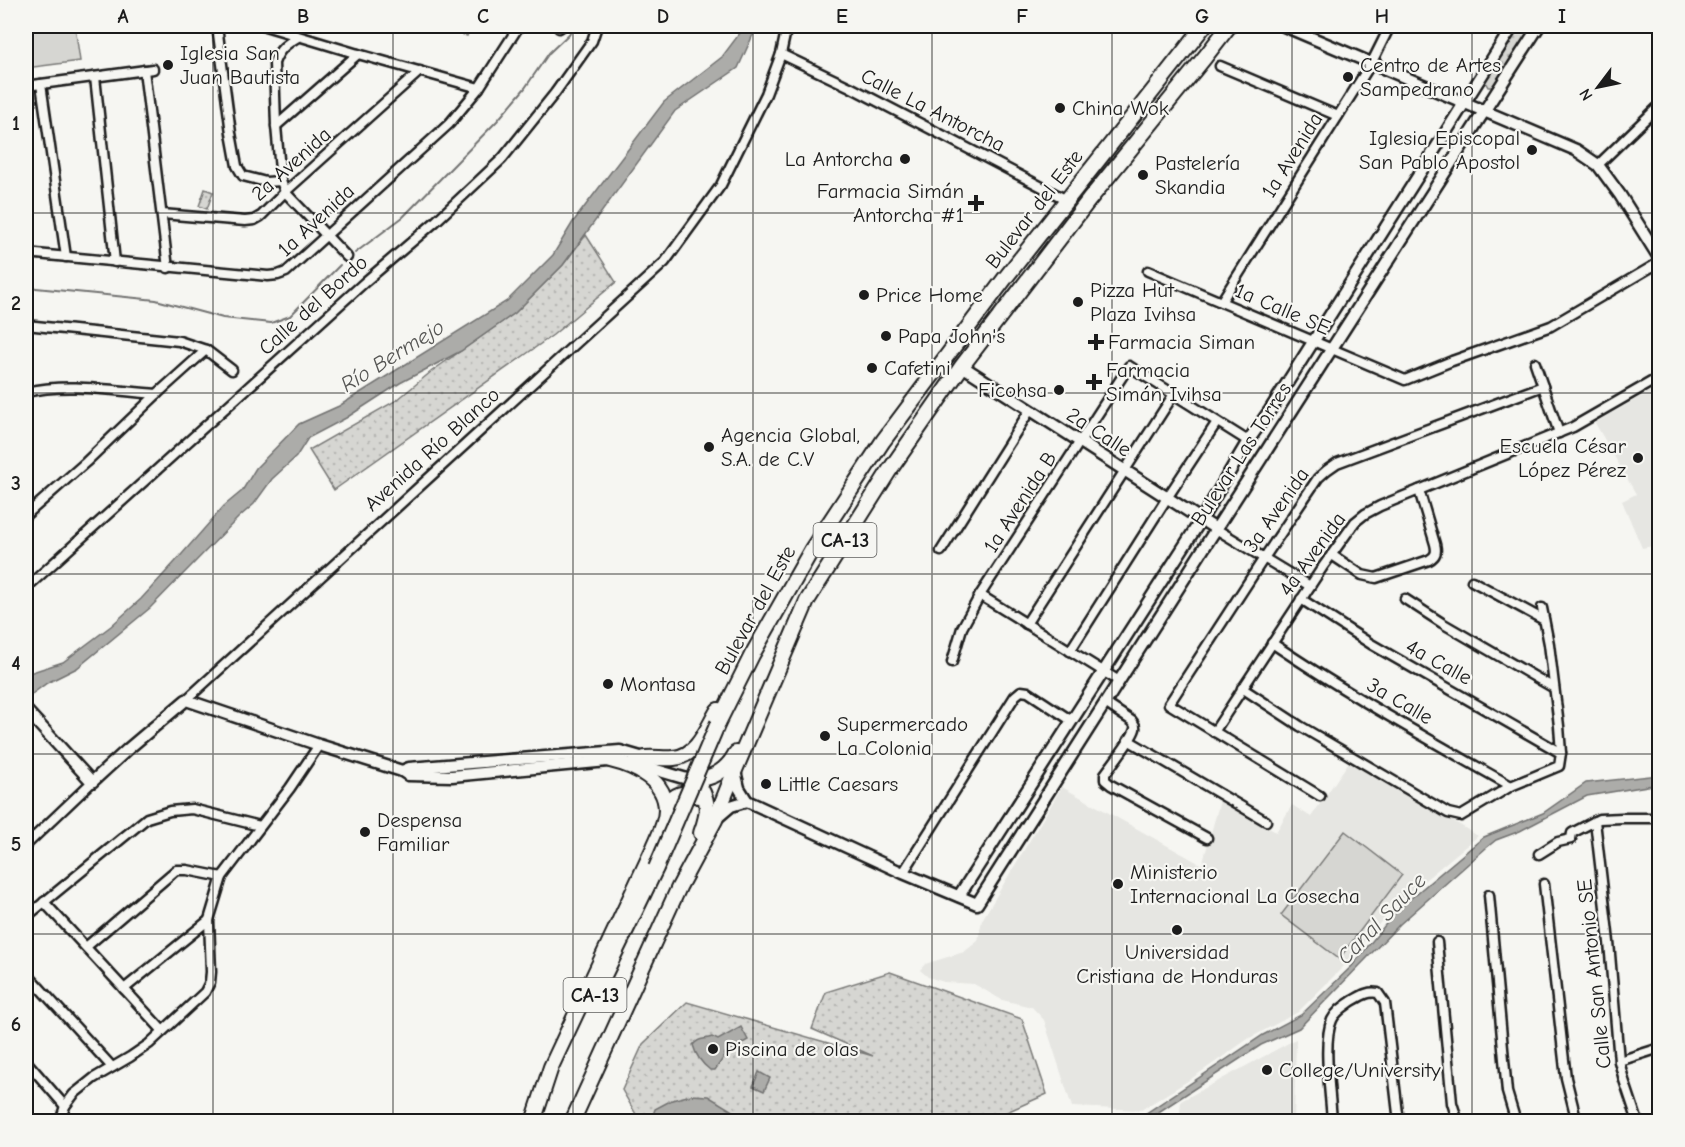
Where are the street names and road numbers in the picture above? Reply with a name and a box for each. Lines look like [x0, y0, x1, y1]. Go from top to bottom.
street label: Calle La Antorcha [857, 63, 1009, 157]
street label: 1a Avenida [1256, 108, 1328, 202]
street label: 2a Avenida [246, 122, 336, 206]
street label: Bulevar del Este [980, 145, 1088, 273]
street label: 1a Avenida [273, 179, 359, 261]
street label: Calle del Bordo [254, 250, 372, 360]
street label: 1a Calle SE [1232, 278, 1334, 340]
street label: Bulevar Las Torres [1186, 378, 1296, 530]
street label: Avenida Río Blanco [360, 382, 504, 516]
street label: 2a Calle [1062, 402, 1136, 462]
street label: 1a Avenida B [978, 447, 1062, 557]
street label: 3a Avenida [1238, 463, 1314, 557]
street label: 4a Avenida [1274, 508, 1350, 600]
road number: CA-13 [814, 523, 876, 557]
street label: Bulevar del Este [710, 541, 800, 679]
street label: 4a Calle [1402, 634, 1476, 690]
street label: 3a Calle [1363, 673, 1437, 729]
street label: Calle San Antonio SE [1572, 878, 1616, 1070]
road number: CA-13 [564, 978, 626, 1012]

